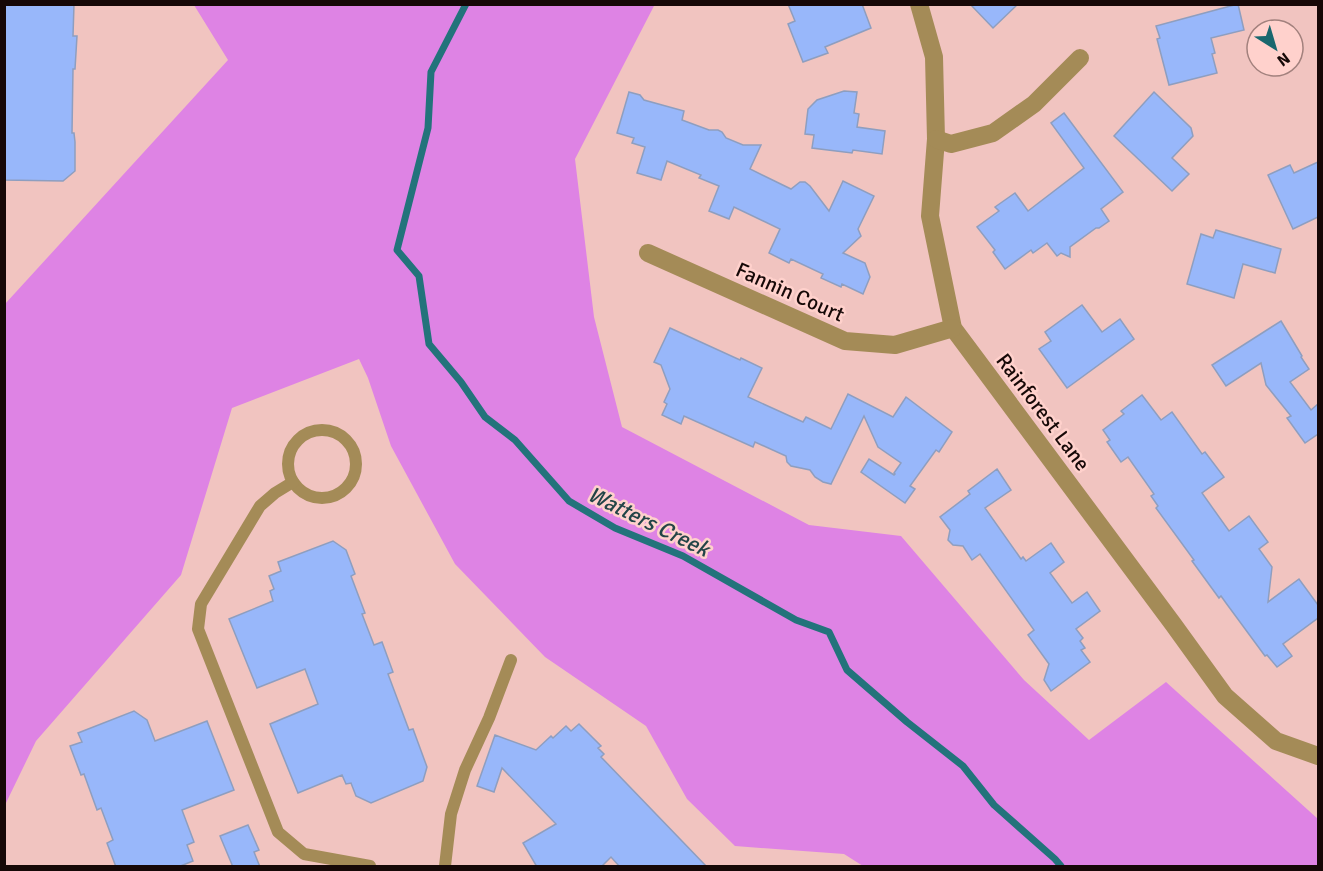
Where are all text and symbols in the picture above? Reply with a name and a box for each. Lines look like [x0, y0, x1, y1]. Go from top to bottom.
north arrow [1245, 18, 1305, 78]
text: N [1273, 48, 1294, 71]
street label: Fannin Court [732, 257, 848, 327]
street label: Rainforest Lane [990, 348, 1096, 476]
water label: Watters Creek [584, 480, 716, 563]

